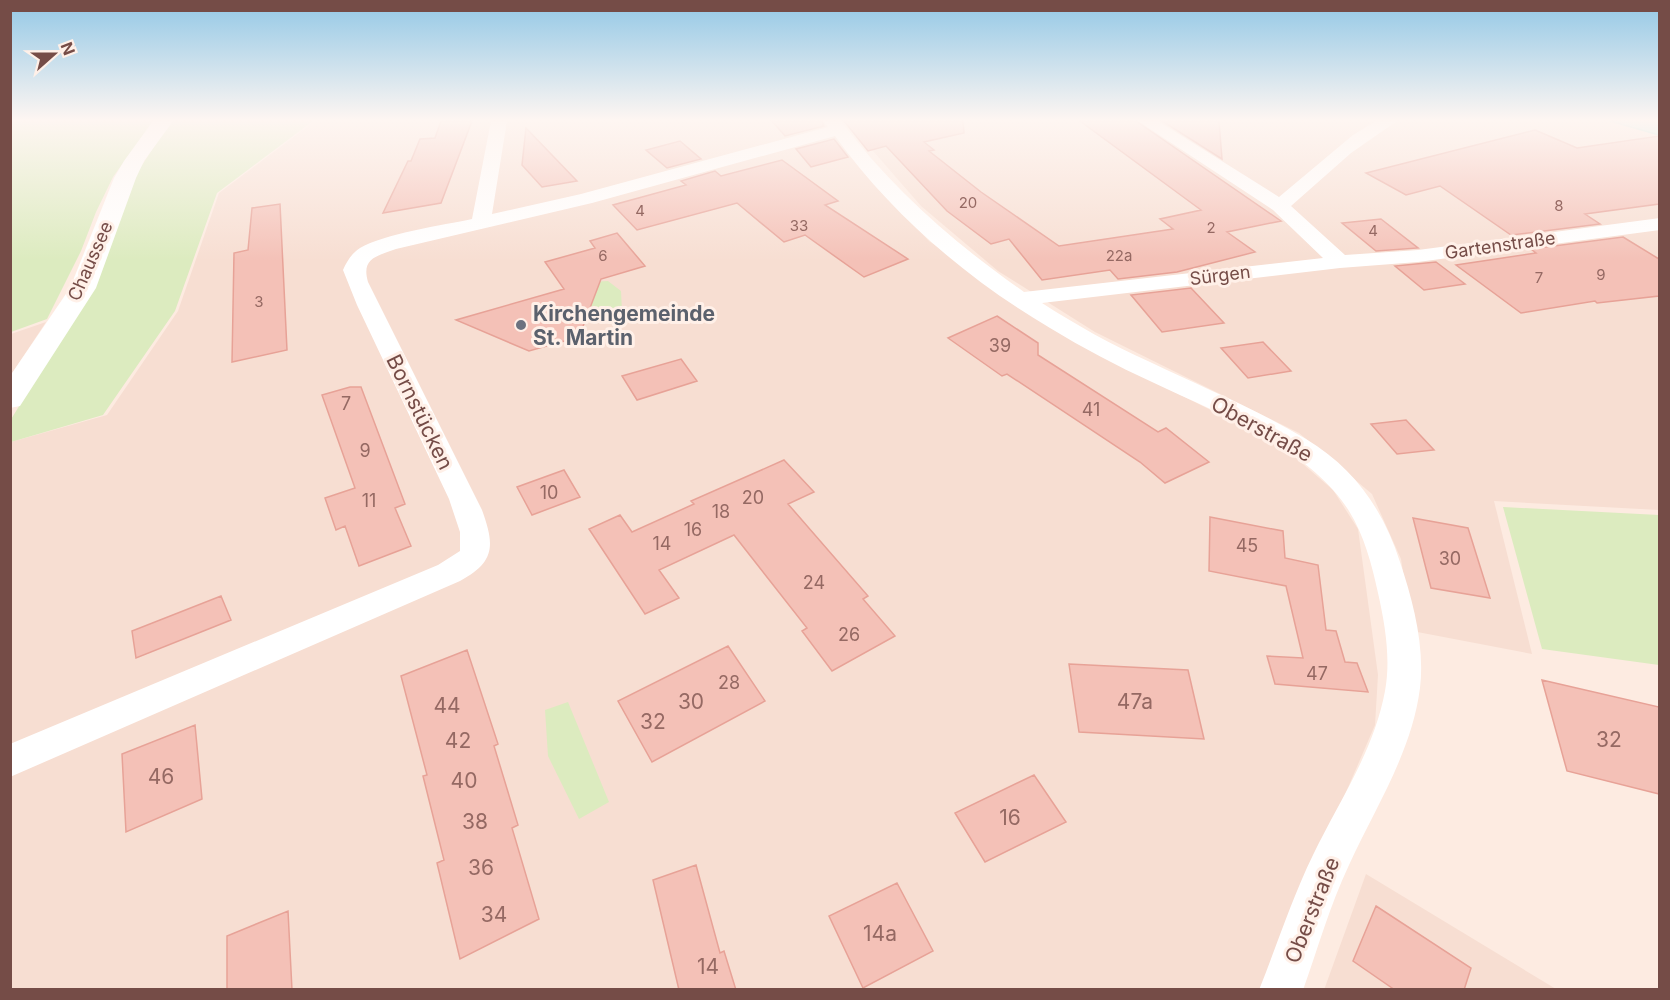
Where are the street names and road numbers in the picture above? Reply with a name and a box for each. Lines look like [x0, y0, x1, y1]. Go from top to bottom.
street label: Chaussee [63, 218, 117, 304]
street label: Gartenstraße [1443, 227, 1557, 263]
street label: Sürgen [1189, 261, 1251, 289]
street label: Bornstücken [381, 350, 459, 474]
street label: Oberstraße [1207, 391, 1317, 467]
street label: Oberstraße [1279, 853, 1345, 967]

